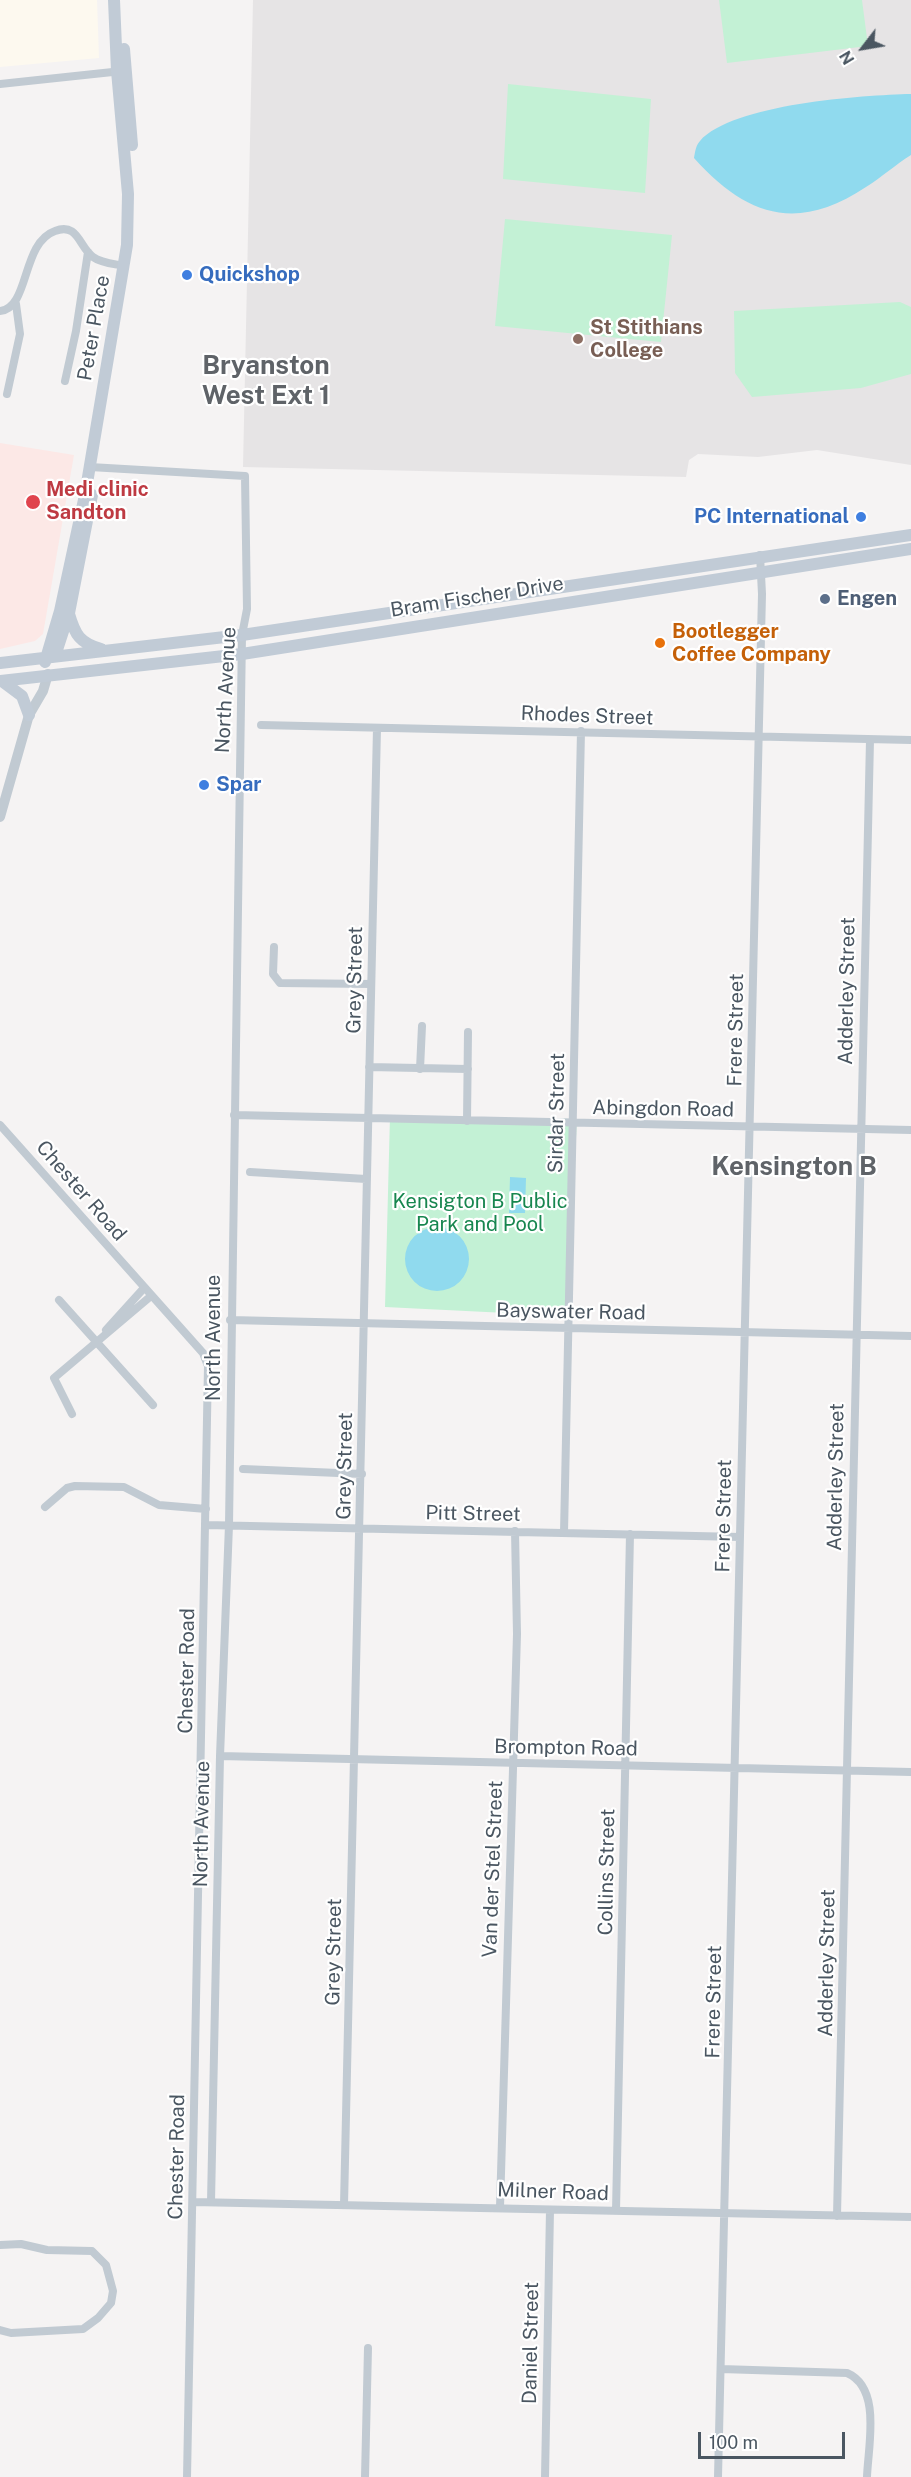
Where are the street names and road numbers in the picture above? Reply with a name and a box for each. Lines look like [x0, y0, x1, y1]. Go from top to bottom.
street label: Peter Place [73, 273, 115, 383]
street label: Bram Fischer Drive [389, 571, 565, 623]
street label: North Avenue [211, 626, 241, 754]
street label: Rhodes Street [520, 702, 654, 730]
street label: Adderley Street [834, 917, 860, 1065]
street label: Grey Street [342, 926, 368, 1034]
street label: Frere Street [723, 973, 749, 1087]
street label: Sirdar Street [544, 1053, 570, 1173]
street label: Abingdon Road [592, 1096, 734, 1122]
street label: Chester Road [31, 1136, 131, 1246]
street label: North Avenue [202, 1275, 226, 1401]
street label: Bayswater Road [496, 1299, 646, 1325]
street label: Adderley Street [823, 1403, 849, 1551]
street label: Grey Street [332, 1412, 358, 1520]
street label: Frere Street [711, 1459, 737, 1573]
street label: Pitt Street [425, 1501, 521, 1527]
street label: Chester Road [174, 1608, 200, 1734]
street label: Brompton Road [494, 1735, 638, 1761]
street label: North Avenue [189, 1760, 215, 1888]
street label: Van der Stel Street [478, 1780, 508, 1958]
street label: Collins Street [594, 1808, 620, 1936]
street label: Adderley Street [814, 1889, 840, 2037]
street label: Grey Street [321, 1898, 347, 2006]
street label: Frere Street [701, 1945, 727, 2059]
street label: Chester Road [164, 2094, 190, 2220]
street label: Milner Road [497, 2178, 609, 2206]
street label: Daniel Street [518, 2282, 544, 2404]

